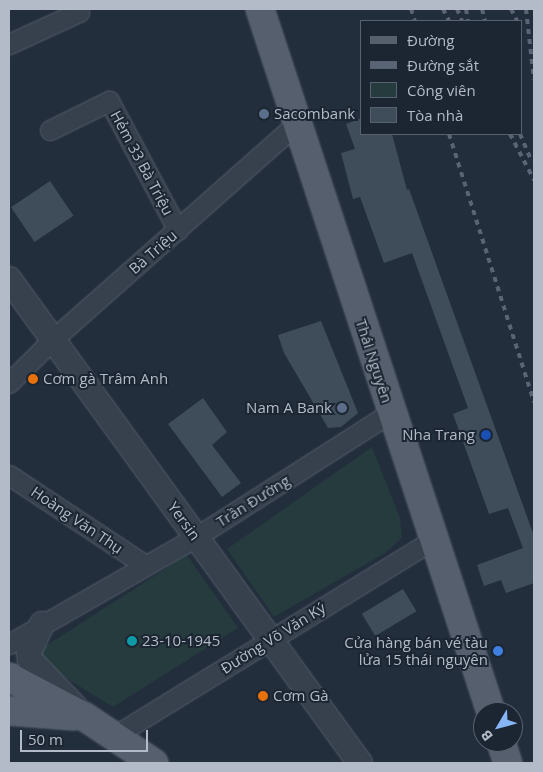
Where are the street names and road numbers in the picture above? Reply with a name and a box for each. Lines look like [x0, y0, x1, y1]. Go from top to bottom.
street label: Hẻm 33 Bà Triệu [107, 108, 177, 218]
street label: Bà Triệu [125, 226, 181, 278]
street label: Thái Nguyên [352, 317, 396, 405]
street label: Trần Đường [213, 471, 293, 531]
street label: Hoàng Văn Thụ [28, 483, 126, 557]
street label: Yersin [164, 498, 204, 544]
street label: Đường Võ Văn Ký [217, 599, 329, 677]

